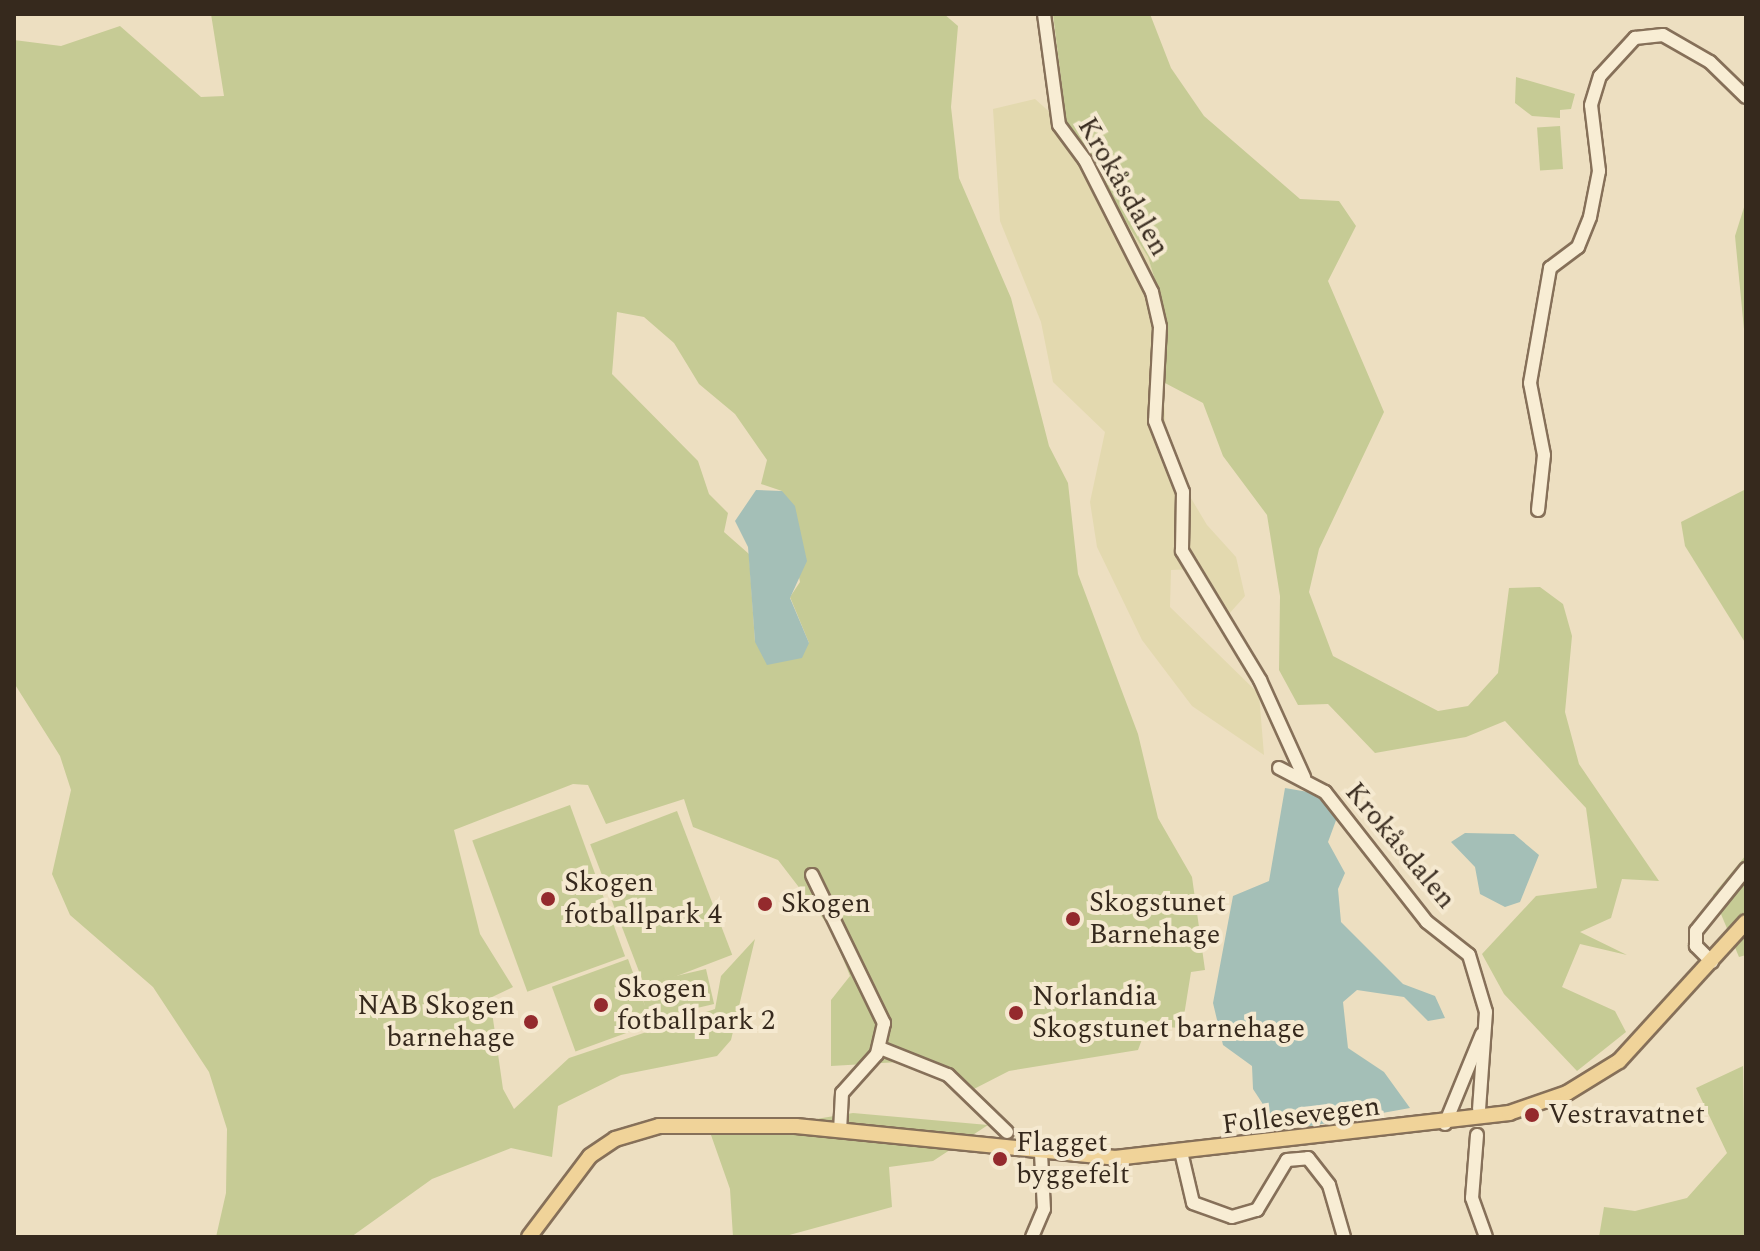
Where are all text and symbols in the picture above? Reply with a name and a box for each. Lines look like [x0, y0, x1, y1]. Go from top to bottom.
street label: Krokåsdalen [1070, 112, 1176, 262]
street label: Krokåsdalen [1337, 776, 1463, 916]
place label: Skogen fotballpark 4 [564, 866, 722, 932]
place label: Skogstunet Barnehage [1089, 886, 1226, 952]
place label: Skogen [781, 887, 871, 921]
marker: Skogen fotballpark 4 [539, 890, 557, 908]
marker: Skogen [756, 895, 774, 913]
marker: Skogstunet Barnehage [1064, 910, 1082, 928]
place label: Skogen fotballpark 2 [617, 972, 775, 1038]
place label: Norlandia Skogstunet barnehage [1032, 980, 1305, 1046]
place label: NAB Skogen barnehage [357, 989, 515, 1055]
marker: Skogen fotballpark 2 [592, 996, 610, 1014]
marker: Norlandia Skogstunet barnehage [1007, 1004, 1025, 1022]
marker: NAB Skogen barnehage [522, 1013, 540, 1031]
street label: Follesevegen [1220, 1090, 1382, 1142]
place label: Vestravatnet [1548, 1098, 1705, 1132]
marker: Vestravatnet [1523, 1106, 1541, 1124]
place label: Flagget byggefelt [1016, 1126, 1130, 1192]
marker: Flagget byggefelt [991, 1150, 1009, 1168]

